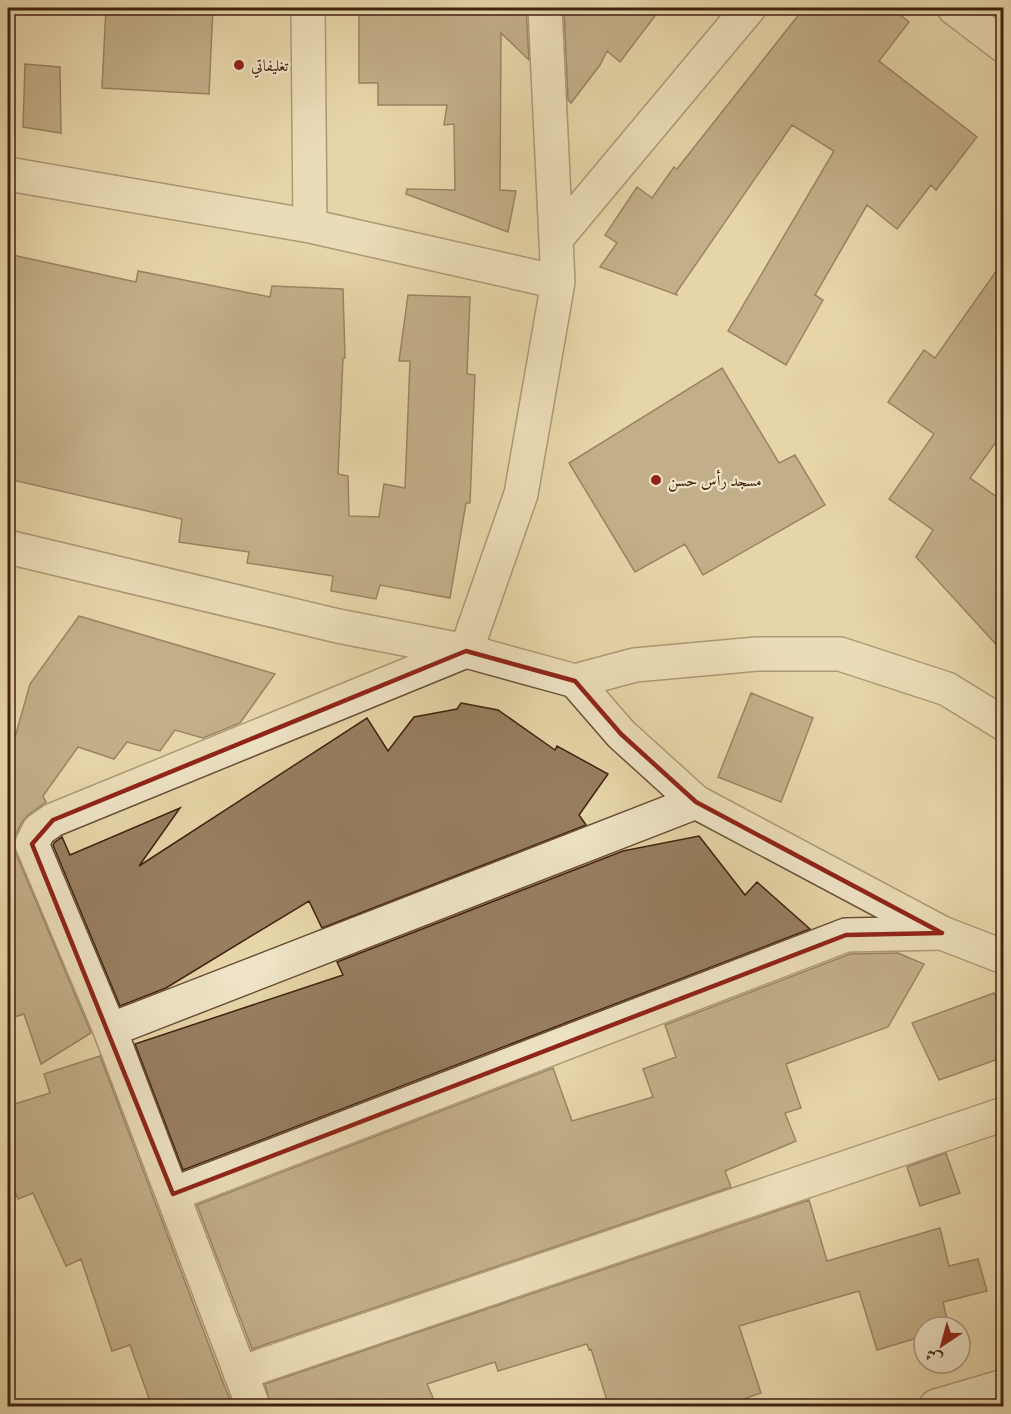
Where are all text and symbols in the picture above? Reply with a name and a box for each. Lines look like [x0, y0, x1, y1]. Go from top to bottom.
place label: تغليفاتي [251, 56, 289, 78]
marker: تغليفاتي [232, 58, 246, 72]
place label: مسجد رأس حسن [668, 469, 762, 492]
marker: مسجد رأس حسن [649, 473, 663, 487]
north arrow [912, 1315, 972, 1375]
text: ش [921, 1344, 945, 1369]

